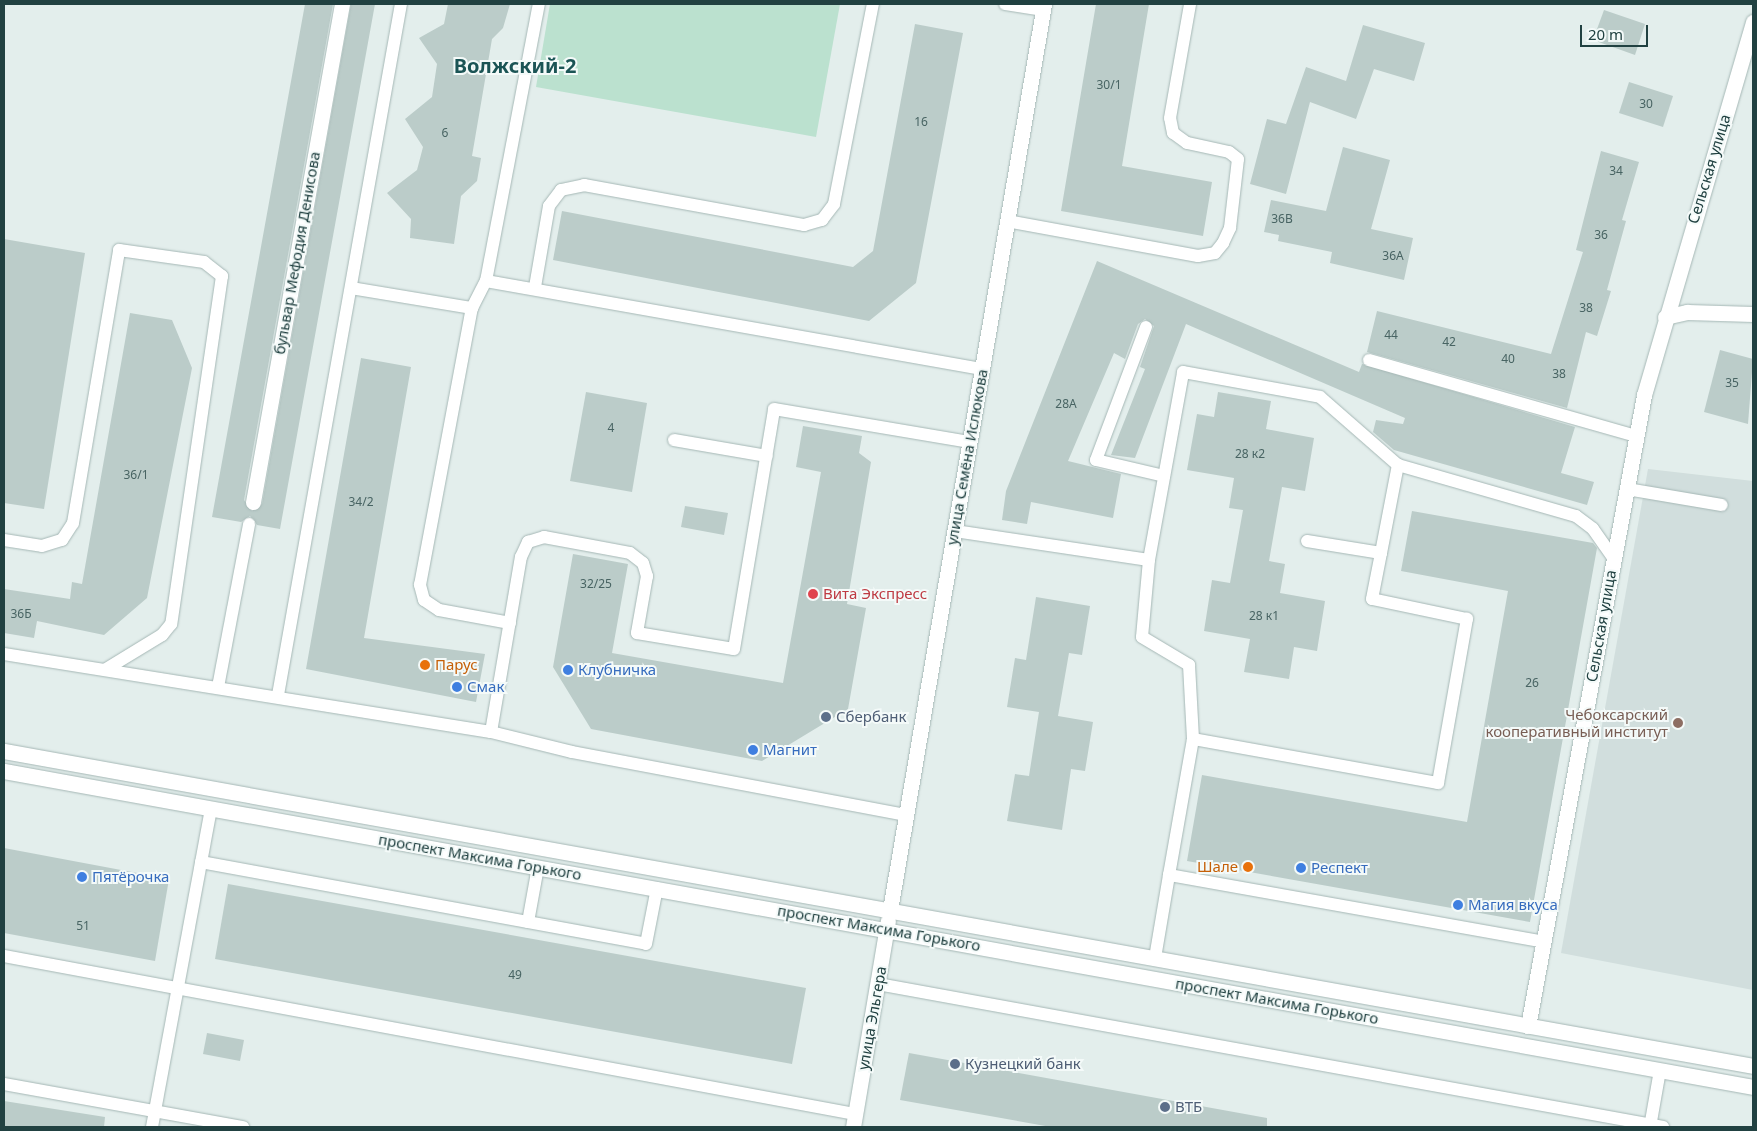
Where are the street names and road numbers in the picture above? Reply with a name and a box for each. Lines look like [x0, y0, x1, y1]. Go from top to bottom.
street label: Сельская улица [1684, 112, 1734, 226]
street label: бульвар Мефодия Денисова [270, 150, 324, 356]
street label: улица Семёна Ислюкова [943, 368, 991, 546]
street label: Сельская улица [1582, 569, 1620, 683]
street label: проспект Максима Горького [377, 830, 583, 884]
street label: проспект Максима Горького [776, 901, 982, 955]
street label: улица Эльгера [854, 965, 890, 1071]
street label: проспект Максима Горького [1174, 974, 1380, 1028]

